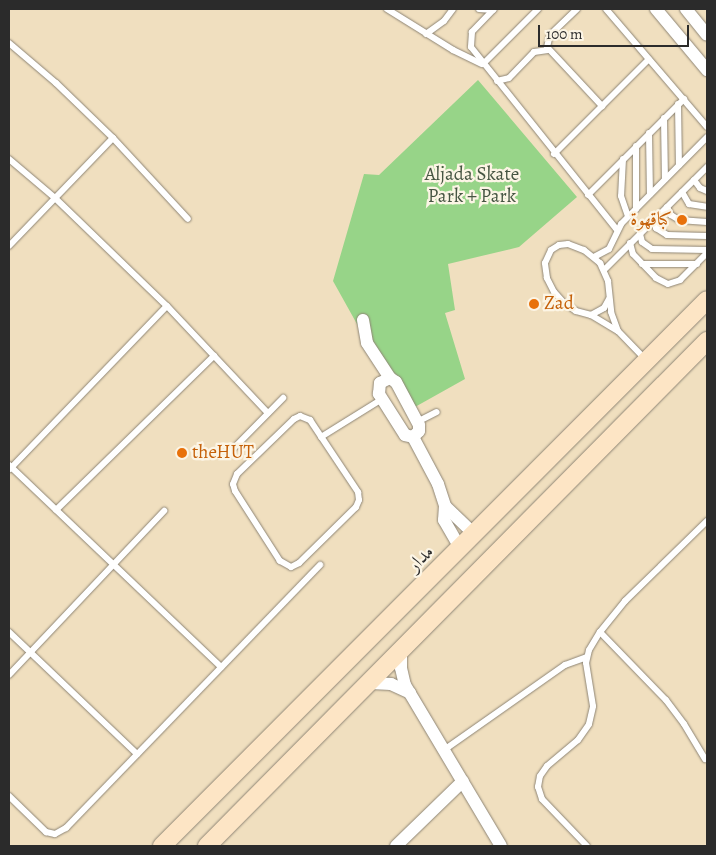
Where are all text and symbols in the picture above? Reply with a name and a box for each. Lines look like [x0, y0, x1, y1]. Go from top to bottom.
scale bar [541, 15, 692, 47]
text: 100 m [546, 24, 583, 44]
park label: Aljada Skate Park + Park [425, 164, 519, 208]
place label: كباقهوة [630, 209, 672, 231]
marker: كباقهوة [676, 214, 688, 226]
place label: Zad [544, 293, 574, 315]
marker: Zad [528, 298, 540, 310]
place label: theHUT [192, 442, 254, 464]
marker: theHUT [176, 447, 188, 459]
street label: مدار [403, 541, 439, 577]

